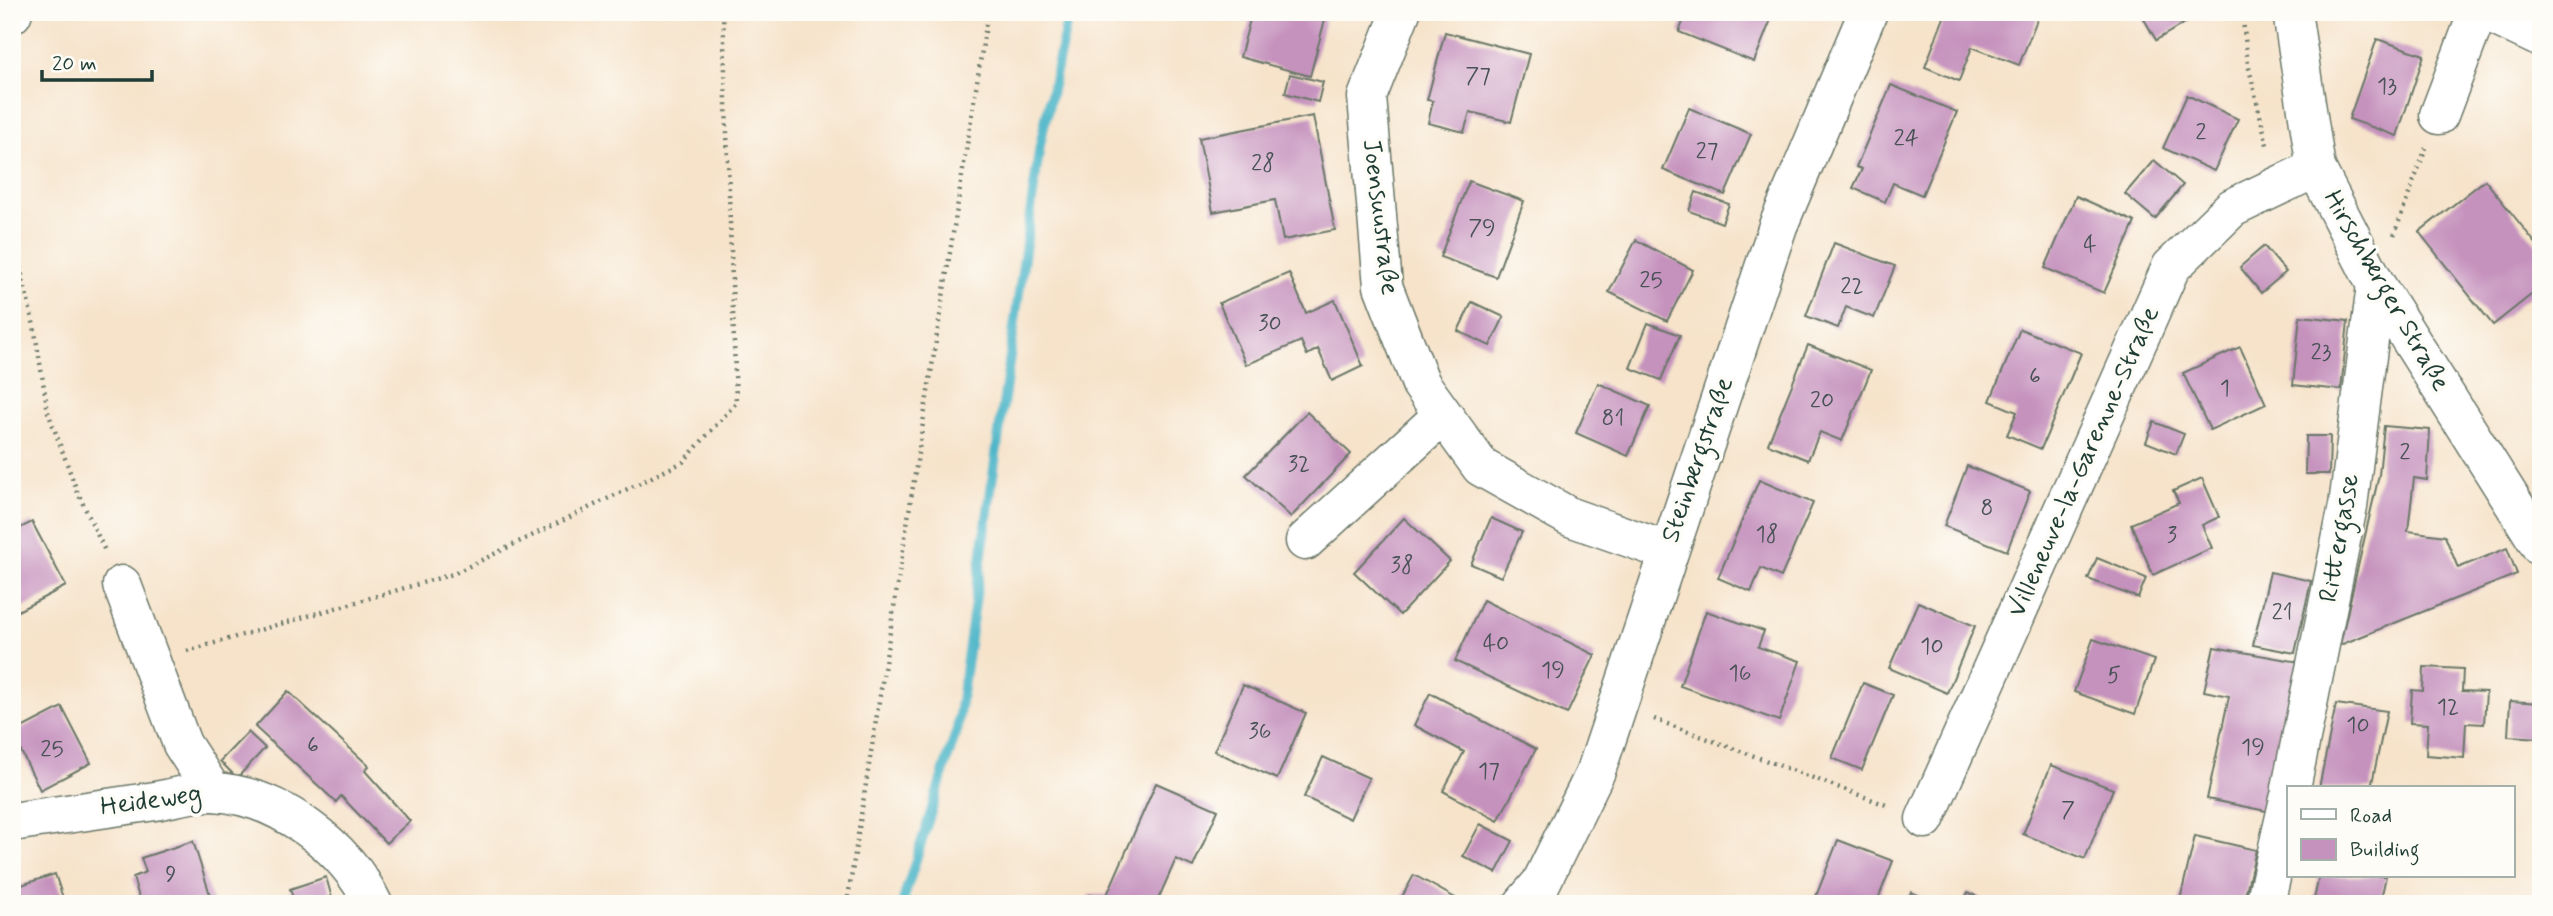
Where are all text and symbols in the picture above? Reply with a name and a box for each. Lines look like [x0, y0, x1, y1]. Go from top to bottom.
scale bar [42, 38, 152, 82]
text: 20 m [52, 50, 97, 78]
house number: 77 [1465, 62, 1491, 92]
house number: 13 [2377, 72, 2397, 102]
house number: 2 [2195, 118, 2207, 148]
house number: 24 [1893, 124, 1919, 154]
street label: Joensuustraße [1354, 137, 1406, 297]
house number: 27 [1696, 137, 1718, 167]
house number: 28 [1251, 149, 1275, 179]
street label: Hirschberger Straße [2312, 185, 2457, 399]
house number: 79 [1468, 214, 1496, 244]
house number: 4 [2083, 230, 2097, 260]
house number: 25 [1639, 266, 1663, 296]
house number: 22 [1840, 272, 1864, 302]
street label: Villeneuve-la-Garenne-Straße [2000, 301, 2168, 623]
house number: 30 [1258, 309, 1282, 339]
house number: 23 [2311, 338, 2332, 368]
house number: 6 [2029, 362, 2041, 392]
street label: Steinbergstraße [1654, 373, 1745, 548]
house number: 1 [2220, 374, 2230, 404]
house number: 20 [1810, 386, 1834, 416]
house number: 81 [1602, 404, 1624, 434]
house number: 2 [2399, 438, 2411, 468]
house number: 32 [1288, 450, 1310, 480]
street label: Rittergasse [2312, 471, 2371, 606]
house number: 8 [1981, 494, 1993, 524]
house number: 18 [1756, 520, 1778, 550]
house number: 3 [2167, 521, 2177, 551]
house number: 38 [1391, 551, 1414, 581]
house number: 21 [2271, 598, 2293, 628]
house number: 40 [1483, 629, 1509, 659]
house number: 10 [1920, 632, 1944, 662]
house number: 19 [1541, 656, 1565, 686]
house number: 16 [1729, 659, 1752, 689]
house number: 5 [2107, 661, 2121, 691]
house number: 12 [2437, 693, 2459, 723]
house number: 10 [2346, 711, 2370, 741]
house number: 36 [1248, 717, 1272, 747]
house number: 6 [307, 731, 319, 761]
house number: 19 [2241, 733, 2265, 763]
house number: 25 [40, 735, 64, 765]
house number: 17 [1478, 757, 1500, 787]
street label: Heideweg [98, 777, 204, 827]
legend [2287, 786, 2514, 878]
house number: 7 [2061, 796, 2075, 826]
text: Road [2350, 802, 2392, 830]
text: Building [2350, 836, 2420, 866]
house number: 9 [165, 860, 177, 890]

